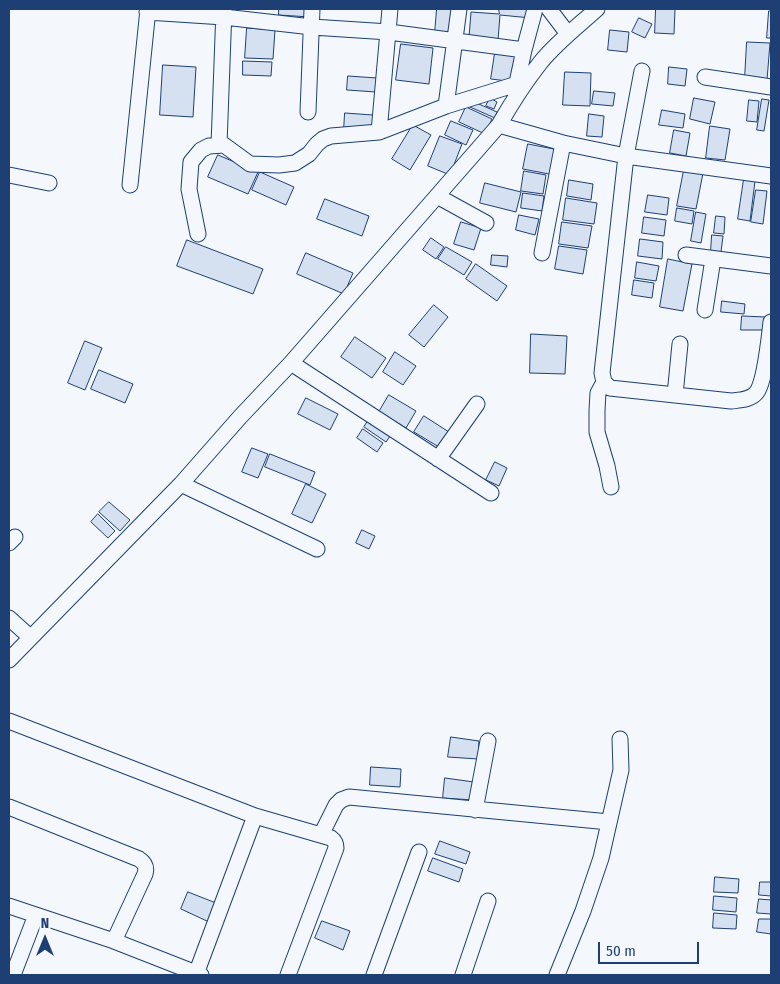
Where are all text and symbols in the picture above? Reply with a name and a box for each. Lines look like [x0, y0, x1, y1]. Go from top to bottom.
north arrow [20, 914, 70, 964]
text: N [41, 915, 49, 932]
scale bar [600, 932, 701, 964]
text: 50 m [606, 942, 636, 960]

